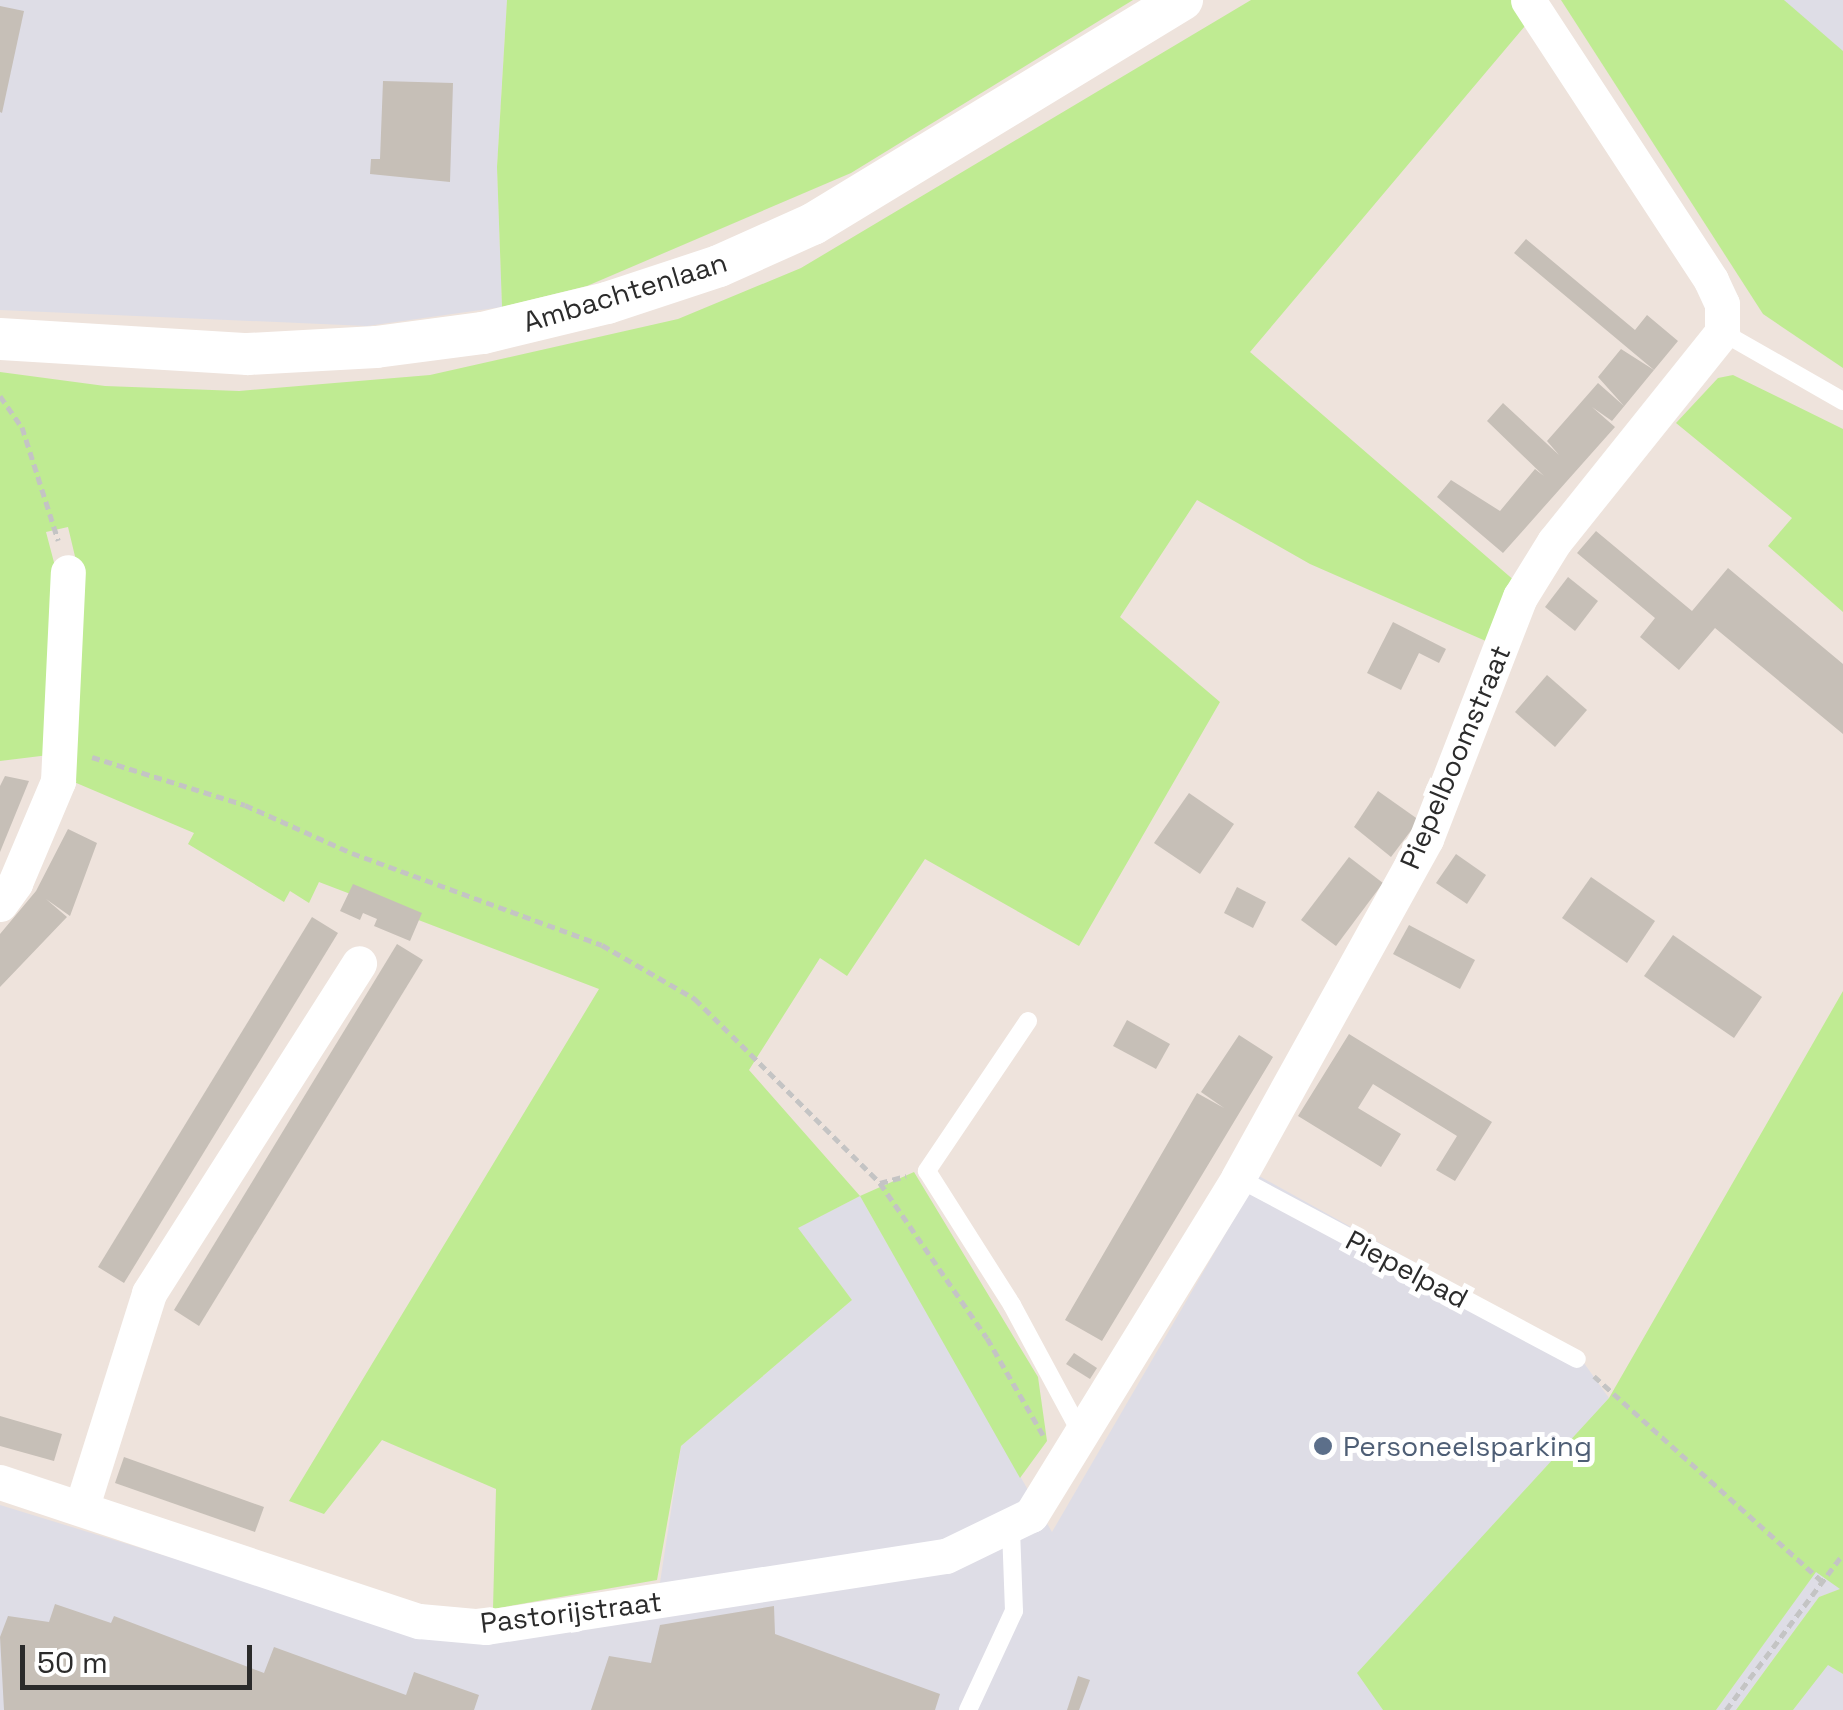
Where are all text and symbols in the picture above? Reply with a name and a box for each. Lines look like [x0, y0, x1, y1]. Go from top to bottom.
street label: Ambachtenlaan [519, 245, 731, 339]
street label: Piepelboomstraat [1393, 640, 1517, 874]
street label: Piepelpad [1340, 1223, 1474, 1315]
place label: Personeelsparking [1343, 1429, 1592, 1463]
marker: Personeelsparking [1312, 1435, 1334, 1457]
street label: Pastorijstraat [478, 1584, 664, 1640]
scale bar [25, 1625, 258, 1687]
text: 50 m [37, 1643, 108, 1682]

